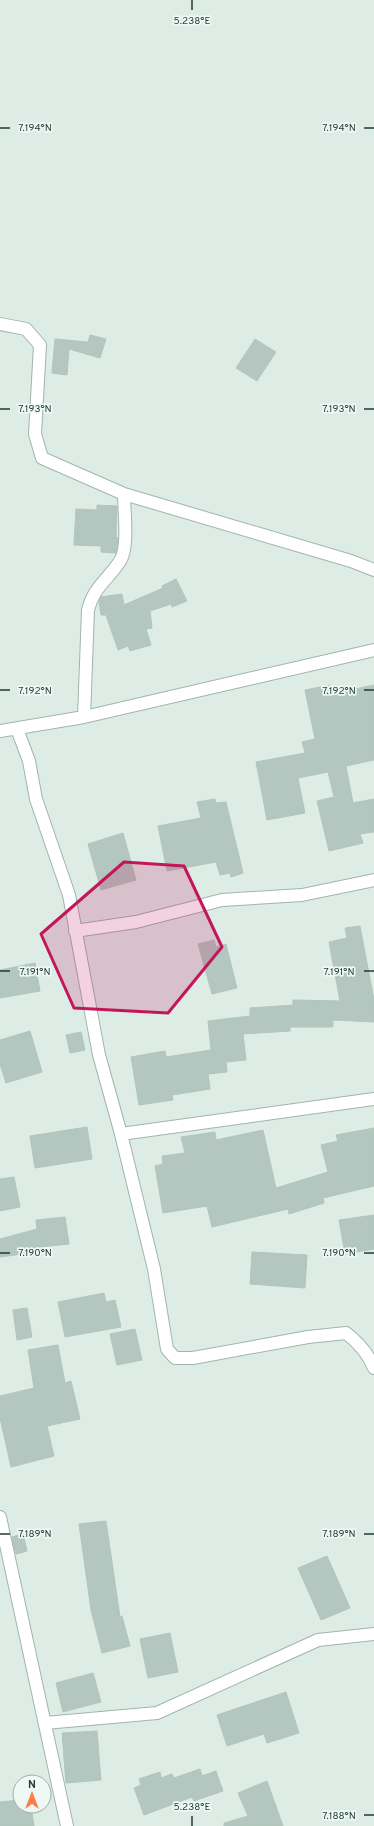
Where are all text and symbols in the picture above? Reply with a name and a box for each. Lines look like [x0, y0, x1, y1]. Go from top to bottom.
text: 5.238°E [174, 15, 210, 28]
text: 7.194°N [18, 122, 52, 135]
text: 7.194°N [322, 122, 356, 135]
text: 7.193°N [18, 403, 52, 416]
text: 7.193°N [322, 403, 356, 416]
text: 7.192°N [18, 685, 52, 698]
text: 7.192°N [322, 685, 356, 698]
text: 7.191°N [19, 966, 51, 979]
text: 7.191°N [323, 966, 355, 979]
text: 7.190°N [18, 1247, 52, 1260]
text: 7.190°N [322, 1247, 356, 1260]
text: 7.189°N [18, 1528, 52, 1541]
text: 7.189°N [322, 1528, 356, 1541]
north arrow [12, 1774, 52, 1814]
text: N [28, 1778, 36, 1792]
text: 5.238°E [174, 1801, 210, 1814]
text: 7.188°N [322, 1810, 356, 1823]

